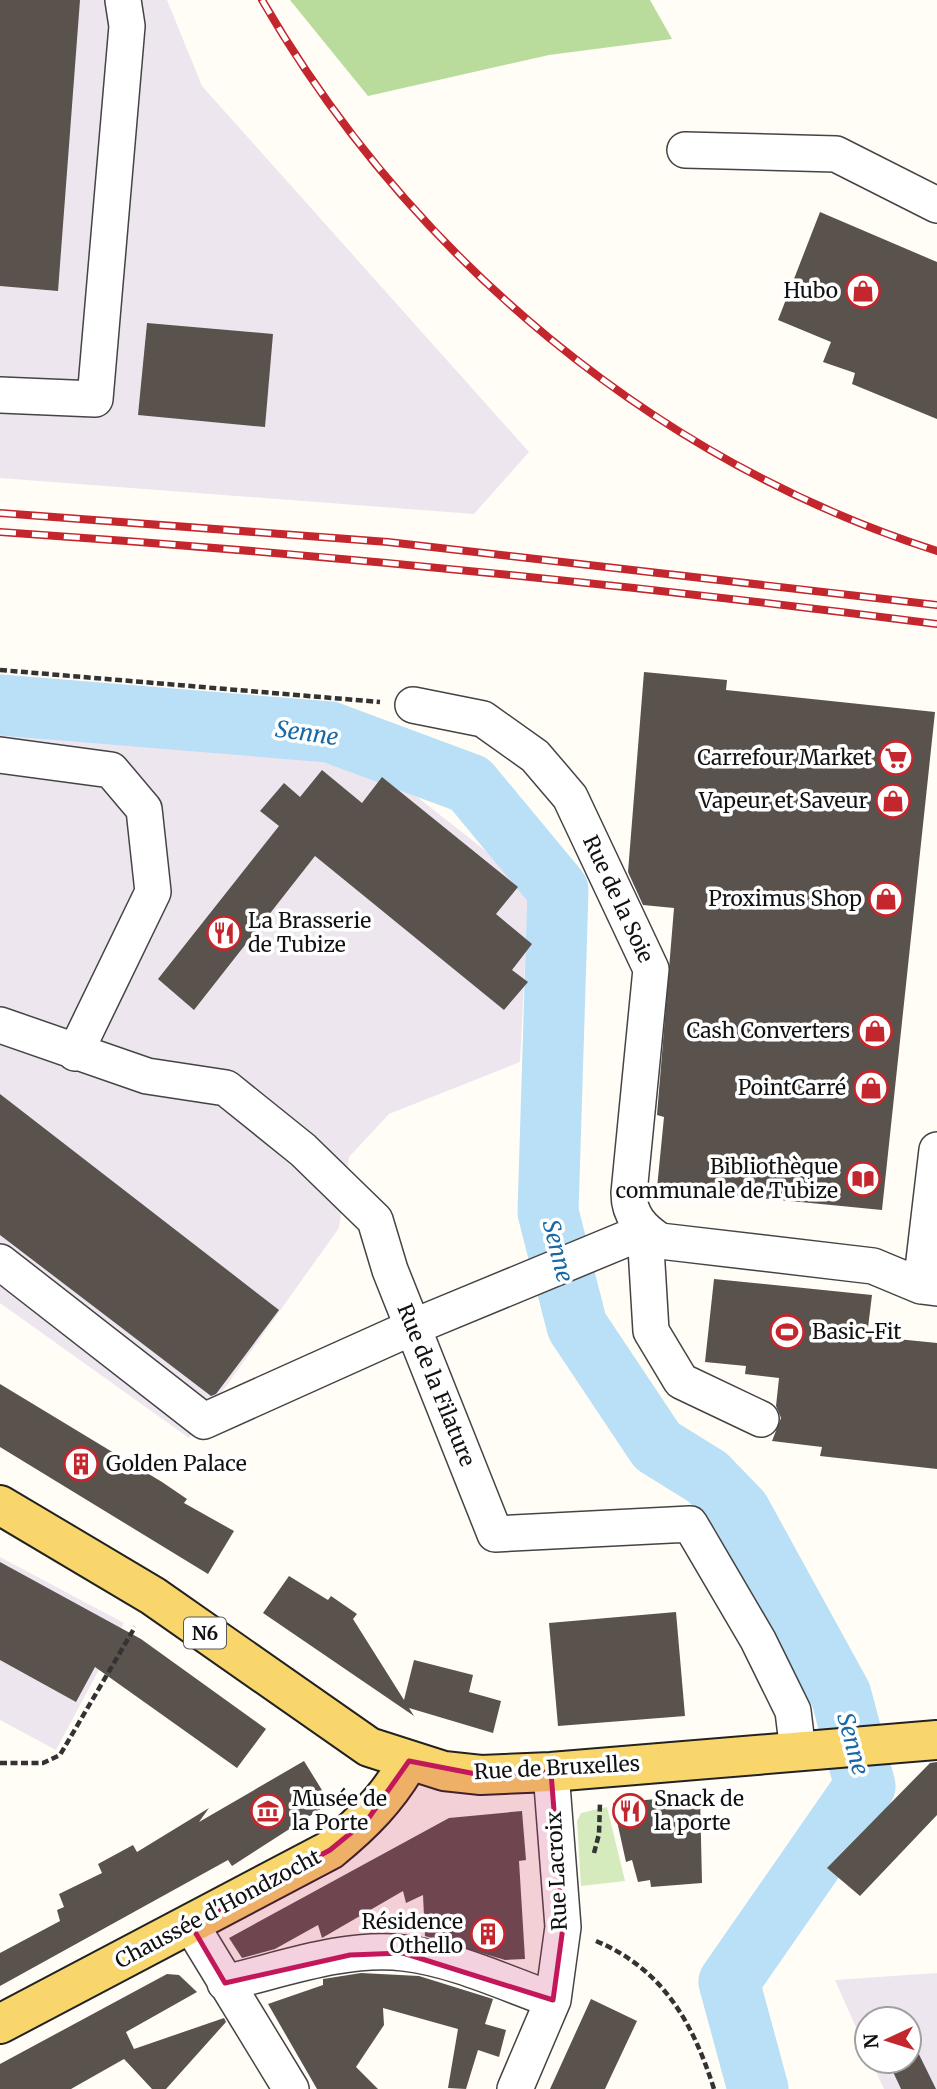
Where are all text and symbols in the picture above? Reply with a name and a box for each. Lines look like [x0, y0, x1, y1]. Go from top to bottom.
shop icon: Hubo [844, 272, 882, 310]
place label: Hubo [783, 277, 838, 304]
water label: Senne [274, 714, 340, 751]
supermarket icon: Carrefour Market [877, 739, 915, 777]
place label: Carrefour Market [697, 744, 872, 771]
shop icon: Vapeur et Saveur [874, 782, 912, 820]
place label: Vapeur et Saveur [698, 787, 868, 814]
street label: Rue de la Soie [577, 831, 660, 967]
shop icon: Proximus Shop [867, 880, 905, 918]
place label: Proximus Shop [708, 885, 862, 912]
place label: La Brasserie de Tubize [248, 907, 371, 958]
restaurant icon: La Brasserie de Tubize [205, 914, 243, 952]
shop icon: Cash Converters [856, 1012, 894, 1050]
place label: Cash Converters [686, 1017, 850, 1044]
shop icon: PointCarré [852, 1069, 890, 1107]
place label: PointCarré [738, 1074, 846, 1101]
place label: Bibliothèque communale de Tubize [615, 1153, 838, 1204]
library icon: Bibliothèque communale de Tubize [844, 1160, 882, 1198]
water label: Senne [537, 1217, 580, 1285]
street label: Rue de la Filature [392, 1300, 481, 1470]
sports icon: Basic-Fit [768, 1313, 806, 1351]
place label: Basic-Fit [812, 1318, 902, 1345]
building icon: Golden Palace [62, 1445, 100, 1483]
place label: Golden Palace [106, 1450, 247, 1477]
road number: N6 [184, 1618, 226, 1648]
water label: Senne [831, 1710, 876, 1778]
street label: Rue de Bruxelles [473, 1750, 641, 1785]
place label: Musée de la Porte [292, 1785, 387, 1836]
place label: Snack de la porte [654, 1785, 744, 1836]
museum icon: Musée de la Porte [249, 1792, 287, 1830]
restaurant icon: Snack de la porte [611, 1792, 649, 1830]
street label: Rue Lacroix [540, 1810, 573, 1931]
street label: Chaussée d'Hondzocht [110, 1843, 325, 1974]
place label: Résidence Othello [362, 1908, 463, 1959]
building icon: Résidence Othello [469, 1915, 507, 1953]
north arrow [853, 2005, 923, 2075]
text: N [859, 2033, 884, 2050]

